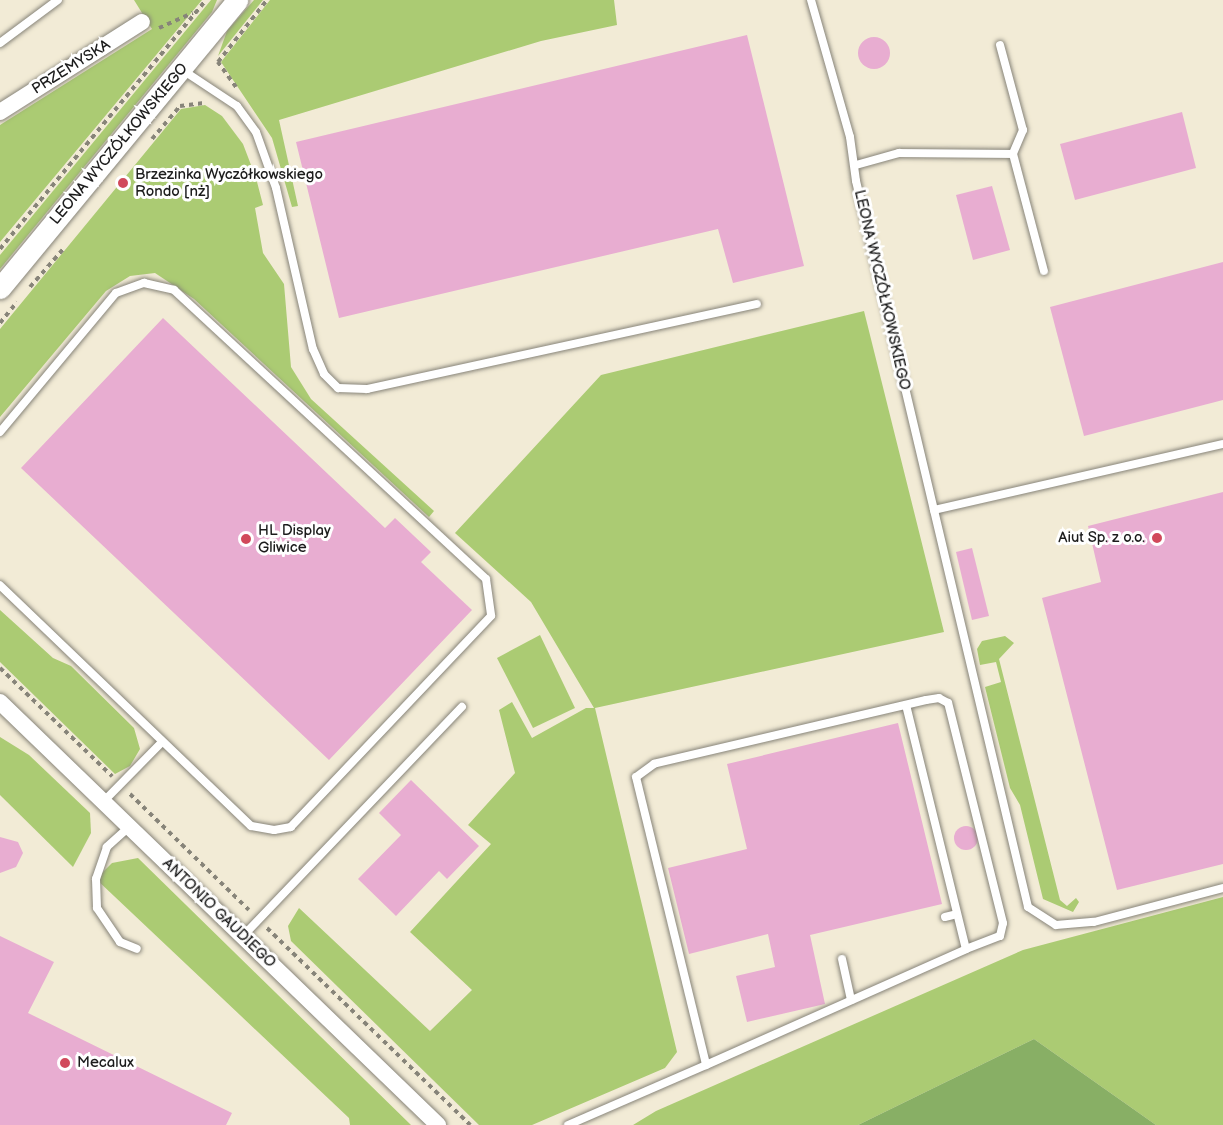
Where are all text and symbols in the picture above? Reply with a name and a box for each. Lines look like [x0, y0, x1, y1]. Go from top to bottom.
street label: PRZEMYSKA [29, 36, 113, 98]
street label: LEONA WYCZÓŁKOWSKIEGO [46, 59, 192, 229]
place label: Brzezinka Wyczółkowskiego Rondo [nż] [135, 165, 324, 200]
marker: Brzezinka Wyczółkowskiego Rondo [nż] [116, 176, 130, 190]
street label: LEONA WYCZÓŁKOWSKIEGO [850, 188, 914, 392]
place label: HL Display Gliwice [258, 521, 331, 556]
place label: Aiut Sp. z o.o. [1058, 529, 1145, 547]
marker: Aiut Sp. z o.o. [1150, 531, 1164, 545]
marker: HL Display Gliwice [239, 532, 253, 546]
street label: ANTONIO GAUDIEGO [159, 854, 279, 972]
place label: Mecalux [77, 1054, 134, 1072]
marker: Mecalux [58, 1056, 72, 1070]

